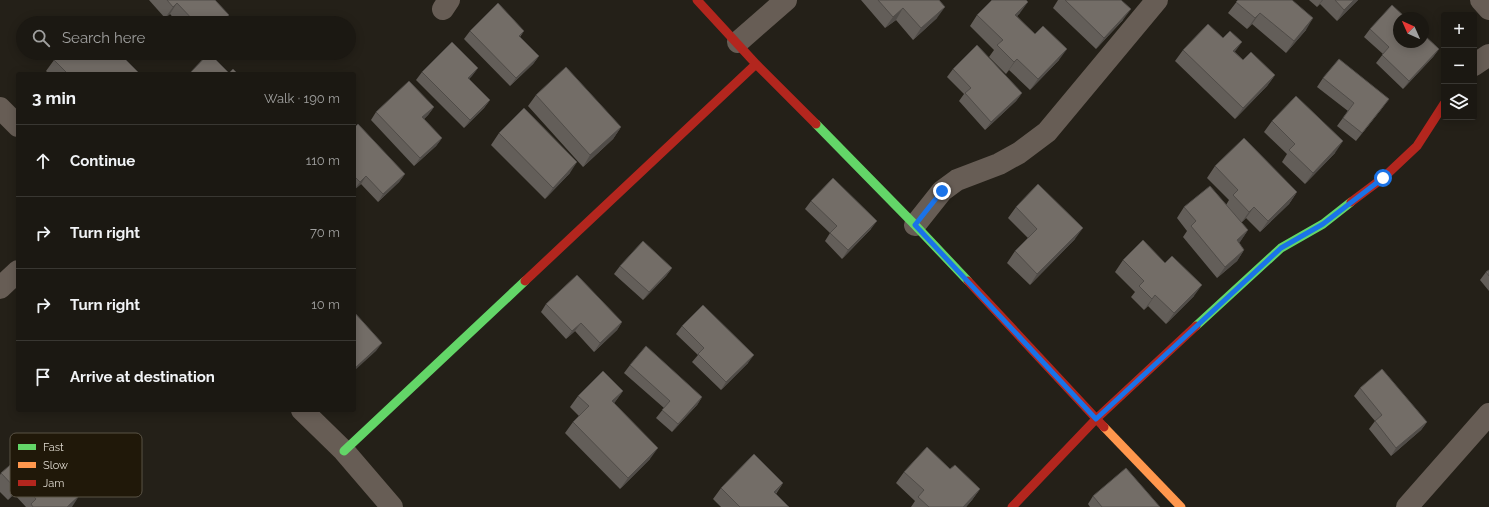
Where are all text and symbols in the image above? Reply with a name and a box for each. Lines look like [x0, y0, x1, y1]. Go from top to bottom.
north arrow [1393, 12, 1429, 48]
map controls [1441, 12, 1477, 120]
button: + [1441, 12, 1477, 48]
search box [16, 16, 356, 60]
icon: search [30, 27, 52, 49]
text: Search here [62, 29, 145, 47]
button: − [1441, 48, 1477, 84]
button: layers [1441, 84, 1477, 120]
text: 3 min [32, 88, 76, 108]
text: Walk · 190 m [264, 91, 340, 106]
icon: ahead [32, 150, 54, 172]
text: Continue [70, 152, 135, 170]
text: 110 m [306, 153, 340, 168]
route start [1374, 169, 1392, 187]
route end [933, 182, 951, 200]
icon: right [32, 222, 54, 244]
text: Turn right [70, 224, 140, 242]
text: 70 m [310, 225, 340, 240]
icon: right [32, 294, 54, 316]
text: Turn right [70, 296, 140, 314]
text: 10 m [311, 297, 340, 312]
icon: arrive [32, 366, 54, 388]
text: Arrive at destination [70, 368, 215, 386]
legend [10, 433, 142, 497]
text: Fast [43, 441, 64, 454]
text: Slow [43, 459, 68, 472]
text: Jam [43, 477, 64, 490]

